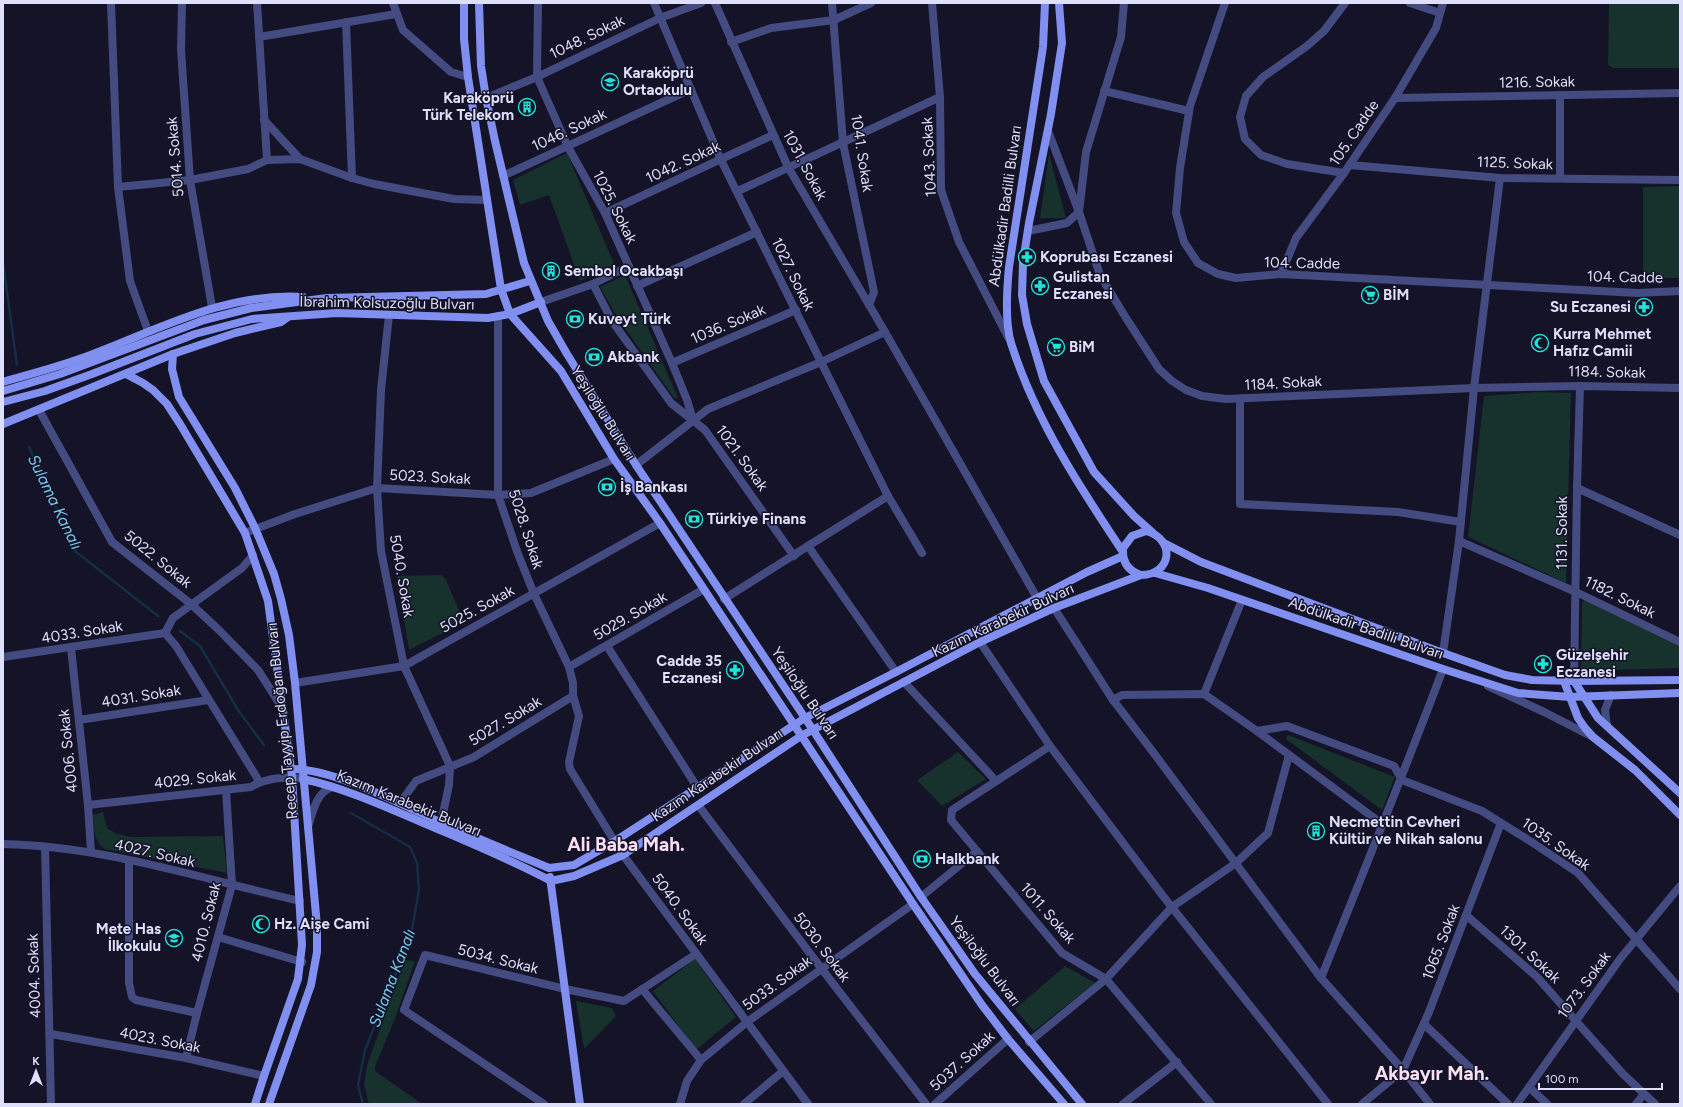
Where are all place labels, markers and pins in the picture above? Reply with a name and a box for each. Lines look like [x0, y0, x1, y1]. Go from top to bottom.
place label: Karaköprü Ortaokulu [623, 64, 694, 99]
school or university icon: Karaköprü Ortaokulu [600, 72, 620, 92]
place label: Karaköprü Türk Telekom [422, 89, 514, 124]
building icon: Karaköprü Türk Telekom [517, 97, 537, 117]
pharmacy icon: Koprubası Eczanesi [1017, 247, 1037, 267]
place label: Koprubası Eczanesi [1040, 248, 1173, 266]
building icon: Sembol Ocakbaşı [541, 261, 561, 281]
place label: Sembol Ocakbaşı [564, 262, 684, 280]
place label: Gulistan Eczanesi [1053, 268, 1113, 303]
pharmacy icon: Gulistan Eczanesi [1030, 276, 1050, 296]
supermarket icon: BİM [1360, 285, 1380, 305]
place label: BİM [1383, 285, 1409, 304]
pharmacy icon: Su Eczanesi [1634, 297, 1654, 317]
place label: Su Eczanesi [1550, 298, 1631, 316]
bank icon: Kuveyt Türk [565, 309, 585, 329]
place label: Kuveyt Türk [588, 310, 671, 328]
place label: Kurra Mehmet Hafız Camii [1553, 325, 1651, 360]
mosque icon: Kurra Mehmet Hafız Camii [1530, 333, 1550, 353]
supermarket icon: BiM [1046, 337, 1066, 357]
place label: BiM [1069, 338, 1095, 356]
bank icon: Akbank [584, 347, 604, 367]
place label: Akbank [607, 348, 659, 366]
bank icon: İş Bankası [597, 477, 617, 497]
place label: İş Bankası [620, 477, 687, 496]
bank icon: Türkiye Finans [684, 509, 704, 529]
place label: Türkiye Finans [707, 510, 806, 528]
place label: Güzelşehir Eczanesi [1556, 646, 1629, 681]
place label: Cadde 35 Eczanesi [656, 652, 722, 687]
pharmacy icon: Güzelşehir Eczanesi [1533, 654, 1553, 674]
pharmacy icon: Cadde 35 Eczanesi [725, 660, 745, 680]
place label: Necmettin Cevheri Kültür ve Nikah salonu [1329, 813, 1483, 848]
building icon: Necmettin Cevheri Kültür ve Nikah salonu [1306, 821, 1326, 841]
bank icon: Halkbank [912, 849, 932, 869]
place label: Halkbank [935, 850, 1000, 868]
mosque icon: Hz. Aişe Cami [251, 914, 271, 934]
place label: Hz. Aişe Cami [274, 915, 369, 933]
place label: Mete Has İlkokulu [96, 920, 161, 955]
school or university icon: Mete Has İlkokulu [164, 928, 184, 948]

